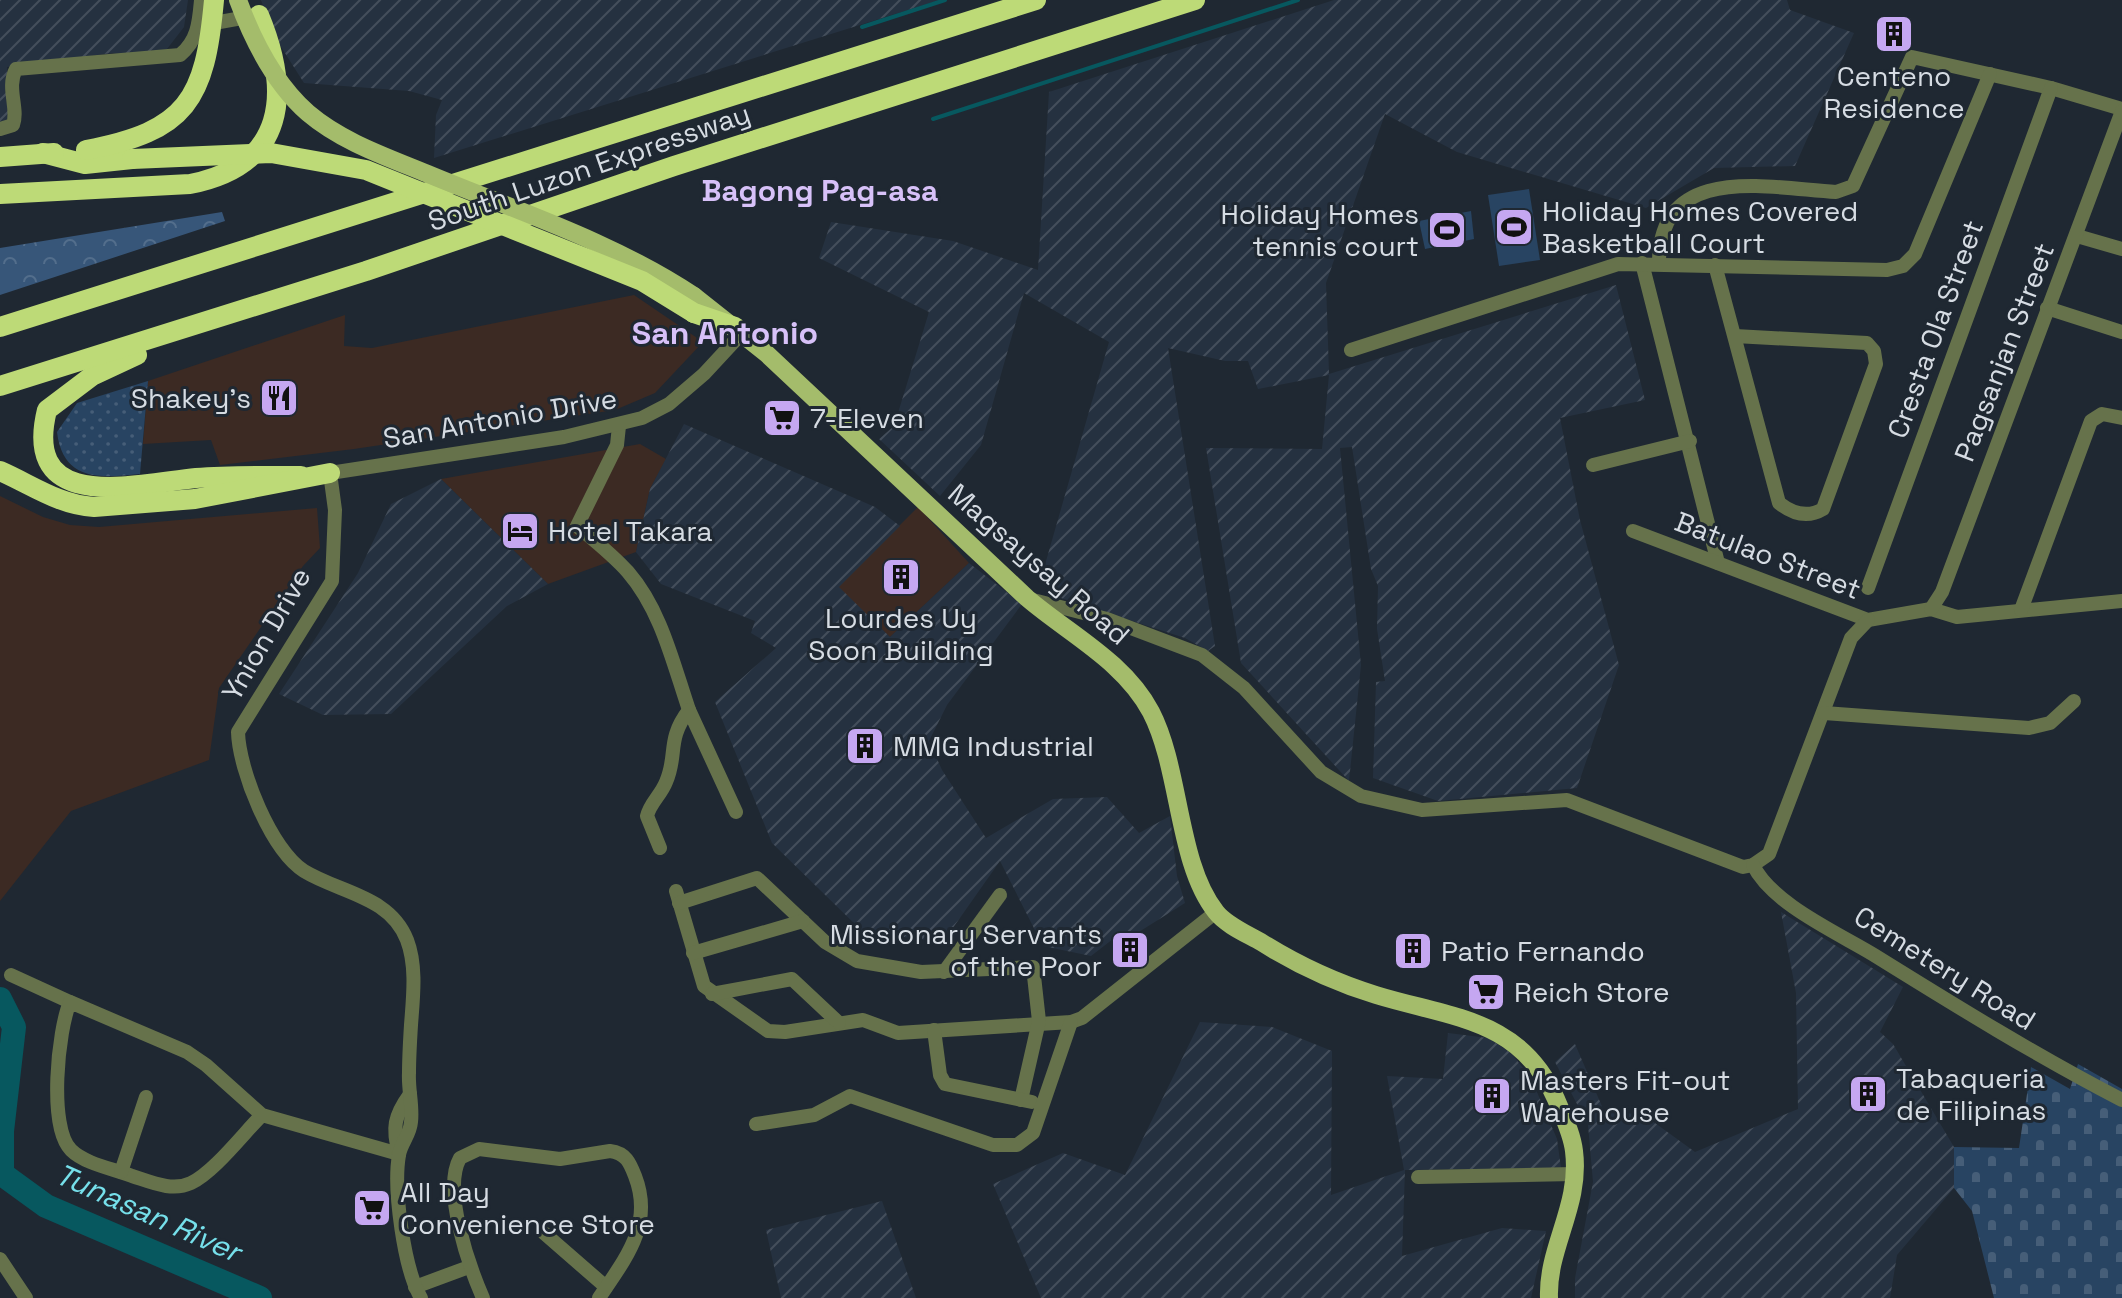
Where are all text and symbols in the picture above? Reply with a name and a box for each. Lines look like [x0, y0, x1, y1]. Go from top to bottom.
building icon: Centeno Residence [1873, 13, 1915, 55]
place label: Centeno Residence [1824, 58, 1964, 126]
street label: South Luzon Expressway [423, 95, 755, 239]
district label: Bagong Pag-asa [702, 171, 938, 210]
place label: Holiday Homes Covered Basketball Court [1542, 193, 1858, 261]
place label: Holiday Homes tennis court [1220, 196, 1419, 264]
sports icon: Holiday Homes Covered Basketball Court [1493, 206, 1535, 248]
sports icon: Holiday Homes tennis court [1426, 209, 1468, 251]
street label: Cresta Ola Street [1879, 215, 1991, 443]
street label: Pagsanjan Street [1946, 238, 2062, 466]
district label: San Antonio [632, 313, 818, 353]
restaurant icon: Shakey's [258, 377, 300, 419]
place label: Shakey's [131, 380, 251, 416]
street label: San Antonio Drive [380, 380, 620, 456]
supermarket icon: 7-Eleven [761, 397, 803, 439]
place label: 7-Eleven [810, 400, 924, 436]
street label: Magsaysay Road [941, 475, 1137, 653]
street label: Batulao Street [1670, 503, 1866, 607]
hotel icon: Hotel Takara [499, 510, 541, 552]
place label: Hotel Takara [548, 513, 713, 549]
building icon: Lourdes Uy Soon Building [880, 556, 922, 598]
street label: Ynion Drive [213, 561, 319, 707]
place label: Lourdes Uy Soon Building [808, 600, 994, 668]
building icon: MMG Industrial [844, 725, 886, 767]
place label: MMG Industrial [893, 728, 1094, 764]
street label: Cemetery Road [1848, 898, 2042, 1038]
place label: Missionary Servants of the Poor [830, 916, 1102, 984]
building icon: Missionary Servants of the Poor [1109, 929, 1151, 971]
building icon: Patio Fernando [1392, 930, 1434, 972]
place label: Patio Fernando [1441, 933, 1645, 969]
supermarket icon: Reich Store [1465, 971, 1507, 1013]
place label: Reich Store [1514, 974, 1670, 1010]
place label: Tabaqueria de Filipinas [1896, 1060, 2046, 1128]
place label: Masters Fit-out Warehouse [1520, 1062, 1730, 1130]
building icon: Tabaqueria de Filipinas [1847, 1073, 1889, 1115]
building icon: Masters Fit-out Warehouse [1471, 1075, 1513, 1117]
water label: Tunasan River [49, 1154, 250, 1272]
place label: All Day Convenience Store [400, 1174, 655, 1242]
supermarket icon: All Day Convenience Store [351, 1187, 393, 1229]

